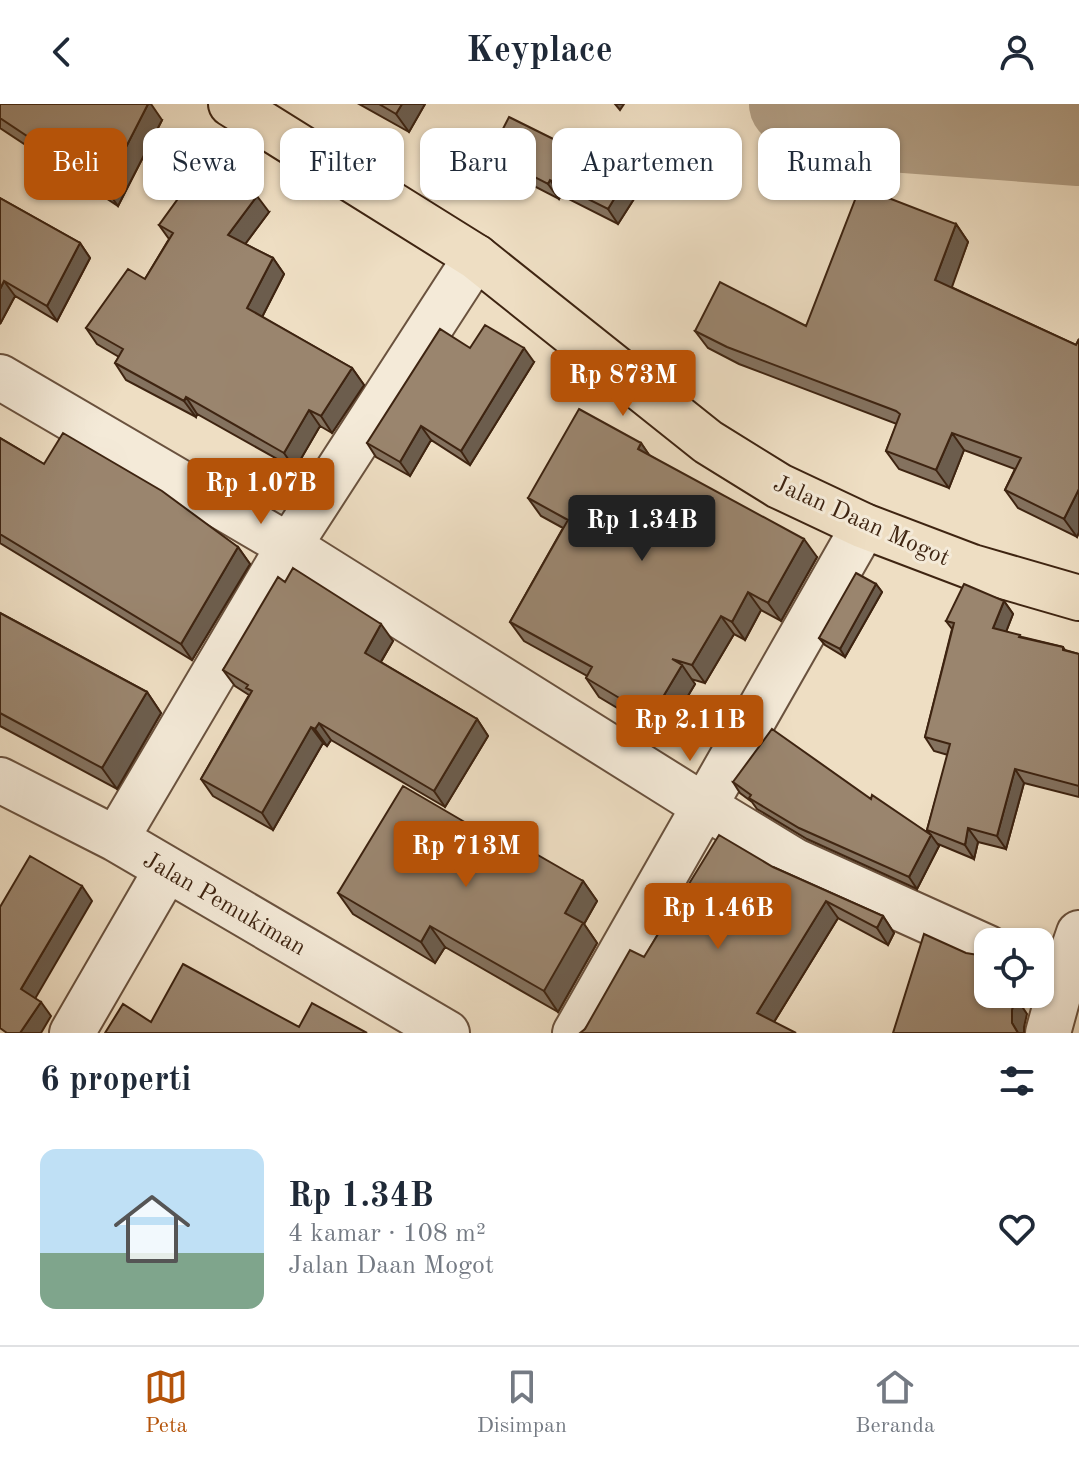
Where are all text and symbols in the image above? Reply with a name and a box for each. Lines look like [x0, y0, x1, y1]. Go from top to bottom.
icon: back [40, 30, 84, 74]
icon: person [995, 30, 1039, 74]
text: Keyplace [466, 34, 613, 70]
chip: Beli [24, 128, 127, 200]
chip: Sewa [143, 128, 264, 200]
chip: Filter [280, 128, 404, 200]
chip: Baru [420, 128, 536, 200]
chip: Apartemen [552, 128, 742, 200]
chip: Rumah [758, 128, 900, 200]
pin: Rp 873M [549, 350, 697, 418]
text: Rp 873M [569, 363, 677, 389]
pin: Rp 1.07B [178, 458, 344, 526]
text: Rp 1.07B [205, 471, 317, 497]
street label: Jalan Daan Mogot [769, 472, 953, 571]
pin: Rp 1.34B [559, 495, 725, 563]
text: Rp 1.34B [586, 508, 698, 534]
pin: Rp 2.11B [607, 695, 773, 763]
text: Rp 2.11B [634, 708, 746, 734]
pin: Rp 713M [392, 821, 540, 889]
text: Rp 713M [412, 834, 520, 860]
street label: Jalan Pemukiman [138, 848, 310, 961]
pin: Rp 1.46B [635, 883, 801, 951]
text: Rp 1.46B [662, 896, 774, 922]
map controls [974, 928, 1054, 1008]
button: locate [974, 928, 1054, 1008]
icon: filters [995, 1059, 1039, 1103]
text: 6 properti [40, 1064, 191, 1098]
text: Rp 1.34B [288, 1180, 434, 1214]
icon: home [104, 1181, 200, 1277]
icon: heart [995, 1207, 1039, 1251]
text: 4 kamar · 108 m² [288, 1221, 486, 1247]
text: Jalan Daan Mogot [288, 1253, 494, 1279]
tab: Peta [144, 1365, 188, 1440]
tab: Disimpan [477, 1365, 567, 1440]
tab: Beranda [855, 1365, 935, 1440]

